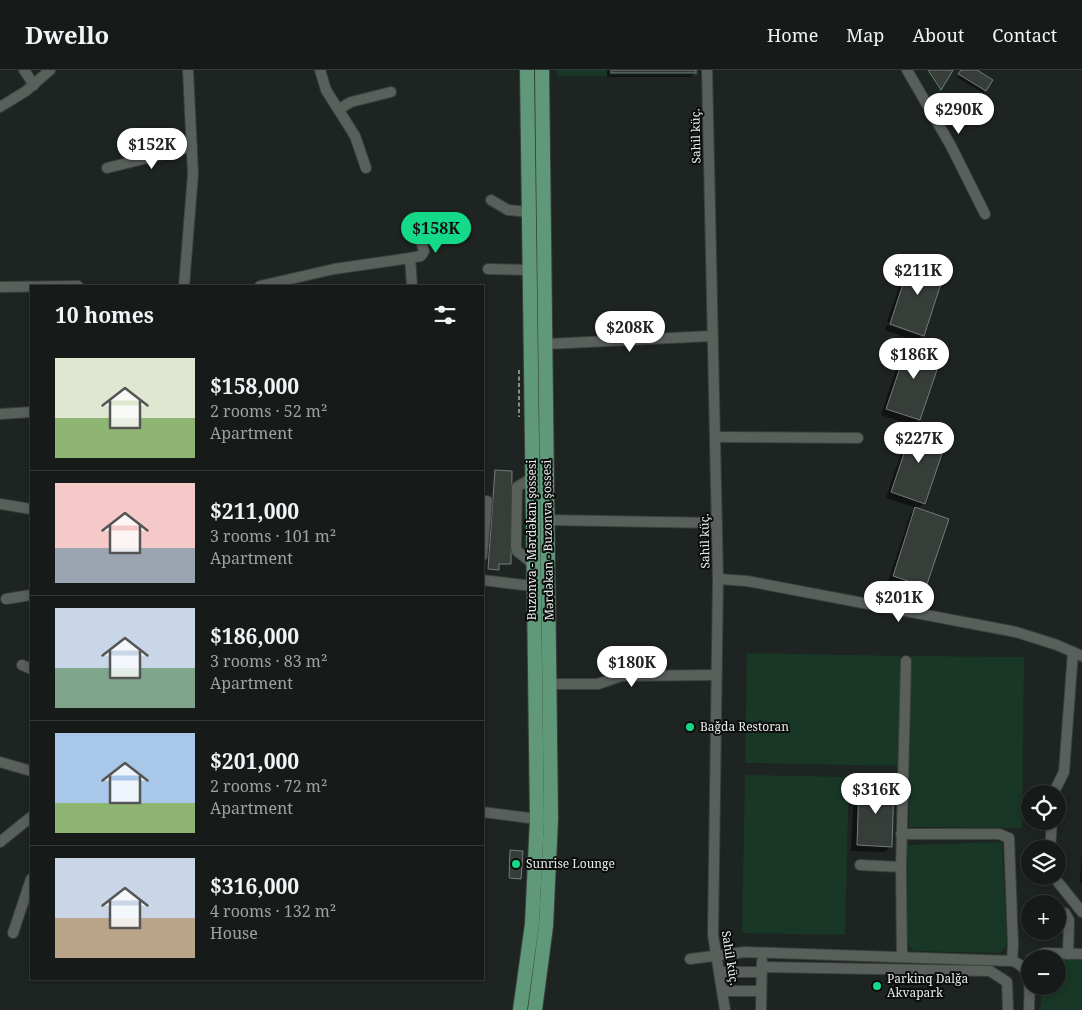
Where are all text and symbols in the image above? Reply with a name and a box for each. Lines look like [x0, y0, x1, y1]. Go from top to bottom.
text: Dwello [25, 18, 109, 51]
text: Home [767, 23, 818, 47]
text: Map [846, 23, 884, 47]
text: About [912, 23, 964, 47]
text: Contact [992, 23, 1057, 47]
pin: $290K [924, 92, 994, 135]
text: $290K [935, 98, 983, 120]
street label: Sahil küç. [687, 108, 704, 164]
pin: $152K [117, 128, 187, 170]
text: $152K [128, 133, 176, 155]
pin: $158K [401, 212, 471, 254]
text: $158K [412, 217, 460, 239]
pin: $211K [883, 254, 953, 296]
text: $211K [894, 259, 942, 281]
text: 10 homes [55, 301, 154, 329]
icon: filters [431, 301, 459, 329]
pin: $208K [595, 310, 665, 353]
text: $208K [606, 316, 654, 338]
pin: $186K [879, 338, 949, 380]
text: $186K [890, 343, 938, 365]
text: $158,000 [210, 372, 299, 400]
icon: home [95, 378, 155, 438]
text: 2 rooms · 52 m² [210, 400, 327, 422]
text: Apartment [210, 422, 293, 444]
pin: $227K [884, 422, 954, 464]
text: $227K [895, 427, 943, 449]
street label: Mərdəkan - Buzonva şossesi [538, 459, 557, 620]
street label: Buzonva - Mərdəkan şossesi [523, 460, 540, 620]
text: $211,000 [210, 497, 299, 525]
icon: home [95, 503, 155, 563]
street label: Sahil küç. [696, 513, 713, 569]
text: 3 rooms · 101 m² [210, 525, 336, 547]
text: Apartment [210, 547, 293, 569]
pin: $201K [864, 580, 934, 623]
text: $201K [875, 586, 923, 608]
text: $186,000 [210, 622, 299, 650]
icon: home [95, 628, 155, 688]
pin: $180K [597, 646, 667, 688]
text: 3 rooms · 83 m² [210, 650, 327, 672]
text: $180K [608, 651, 656, 673]
text: Apartment [210, 672, 293, 694]
place label: Bağda Restoran [700, 718, 789, 735]
marker: Bağda Restoran [684, 721, 696, 733]
text: $201,000 [210, 747, 299, 775]
icon: home [95, 753, 155, 813]
pin: $316K [841, 772, 911, 815]
text: 2 rooms · 72 m² [210, 775, 327, 797]
text: $316K [852, 778, 900, 800]
map controls [1021, 785, 1066, 995]
button: locate [1021, 785, 1066, 830]
text: Apartment [210, 797, 293, 819]
button: layers [1021, 840, 1066, 885]
place label: Sunrise Lounge [526, 855, 615, 872]
marker: Sunrise Lounge [510, 858, 522, 870]
text: $316,000 [210, 872, 299, 900]
icon: home [95, 878, 155, 938]
button: + [1021, 895, 1066, 940]
text: 4 rooms · 132 m² [210, 900, 336, 922]
text: House [210, 922, 258, 944]
street label: Sahil küç. [718, 929, 743, 986]
button: − [1021, 950, 1066, 995]
place label: Parkinq Dalğa Akvapark [887, 970, 968, 1001]
marker: Parkinq Dalğa Akvapark [871, 980, 883, 992]

